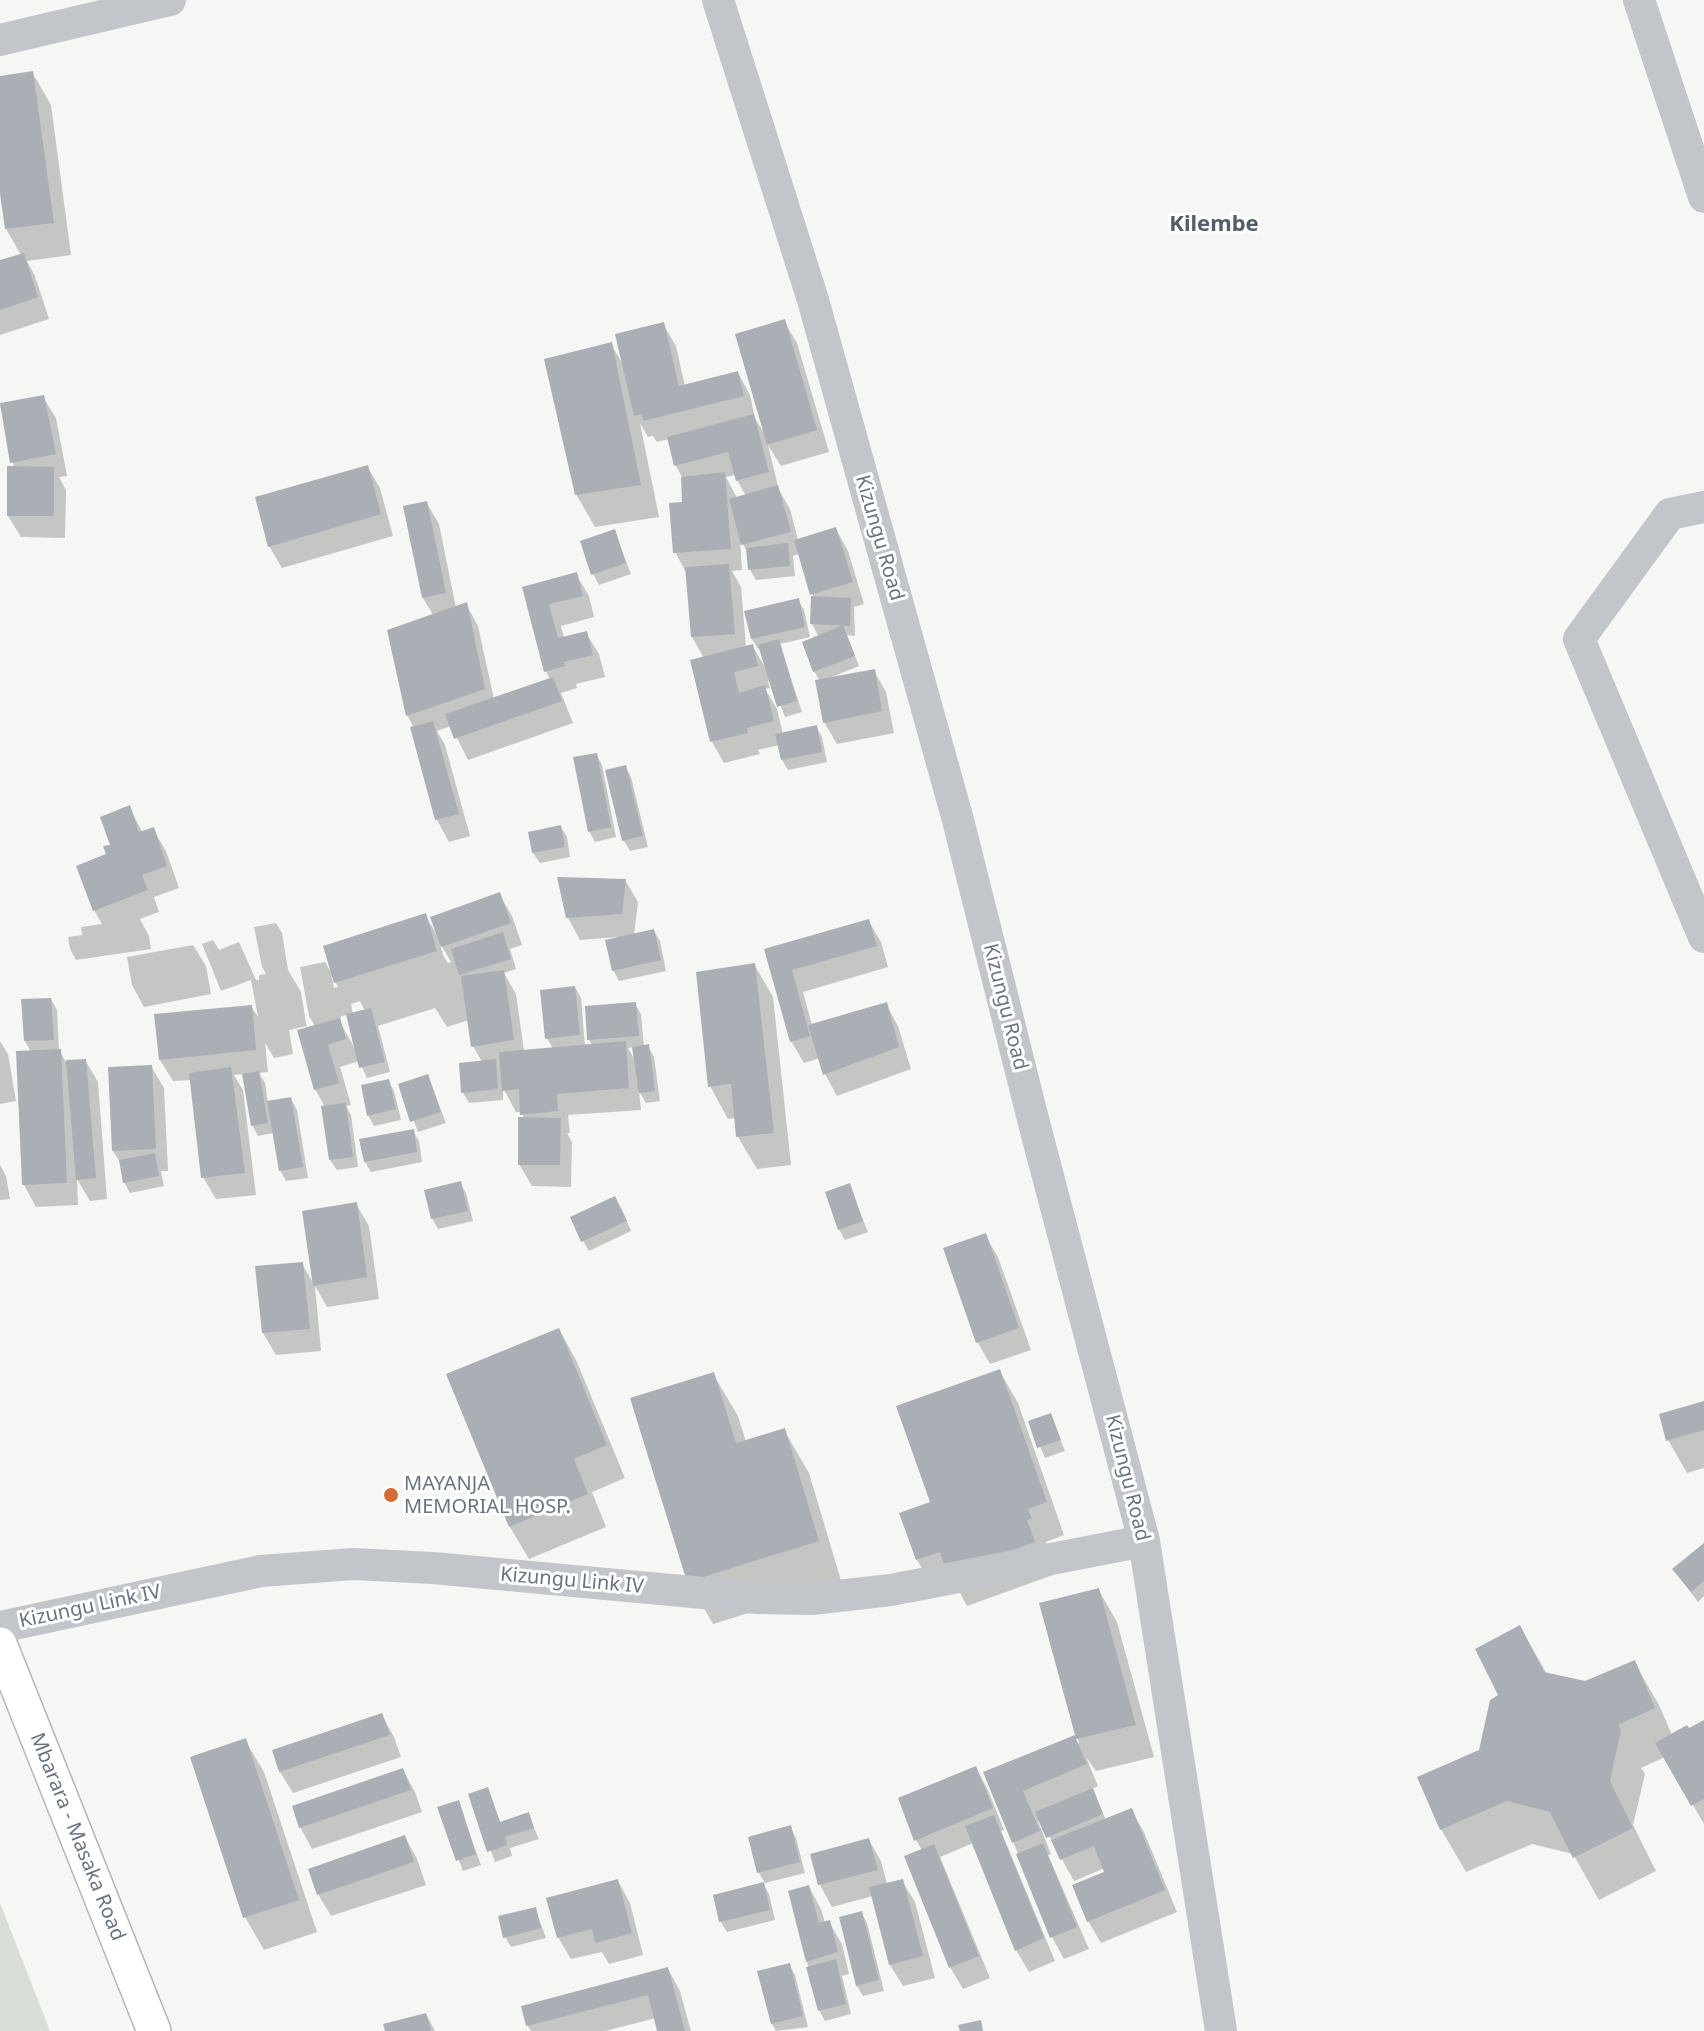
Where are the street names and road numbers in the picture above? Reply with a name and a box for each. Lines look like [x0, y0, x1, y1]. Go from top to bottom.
street label: Kizungu Road [850, 472, 908, 604]
street label: Kizungu Road [978, 941, 1032, 1073]
street label: Kizungu Road [1100, 1412, 1154, 1544]
street label: Kizungu Link IV [499, 1563, 645, 1599]
street label: Kizungu Link IV [17, 1580, 163, 1634]
street label: Mbarara - Masaka Road [24, 1730, 130, 1944]

